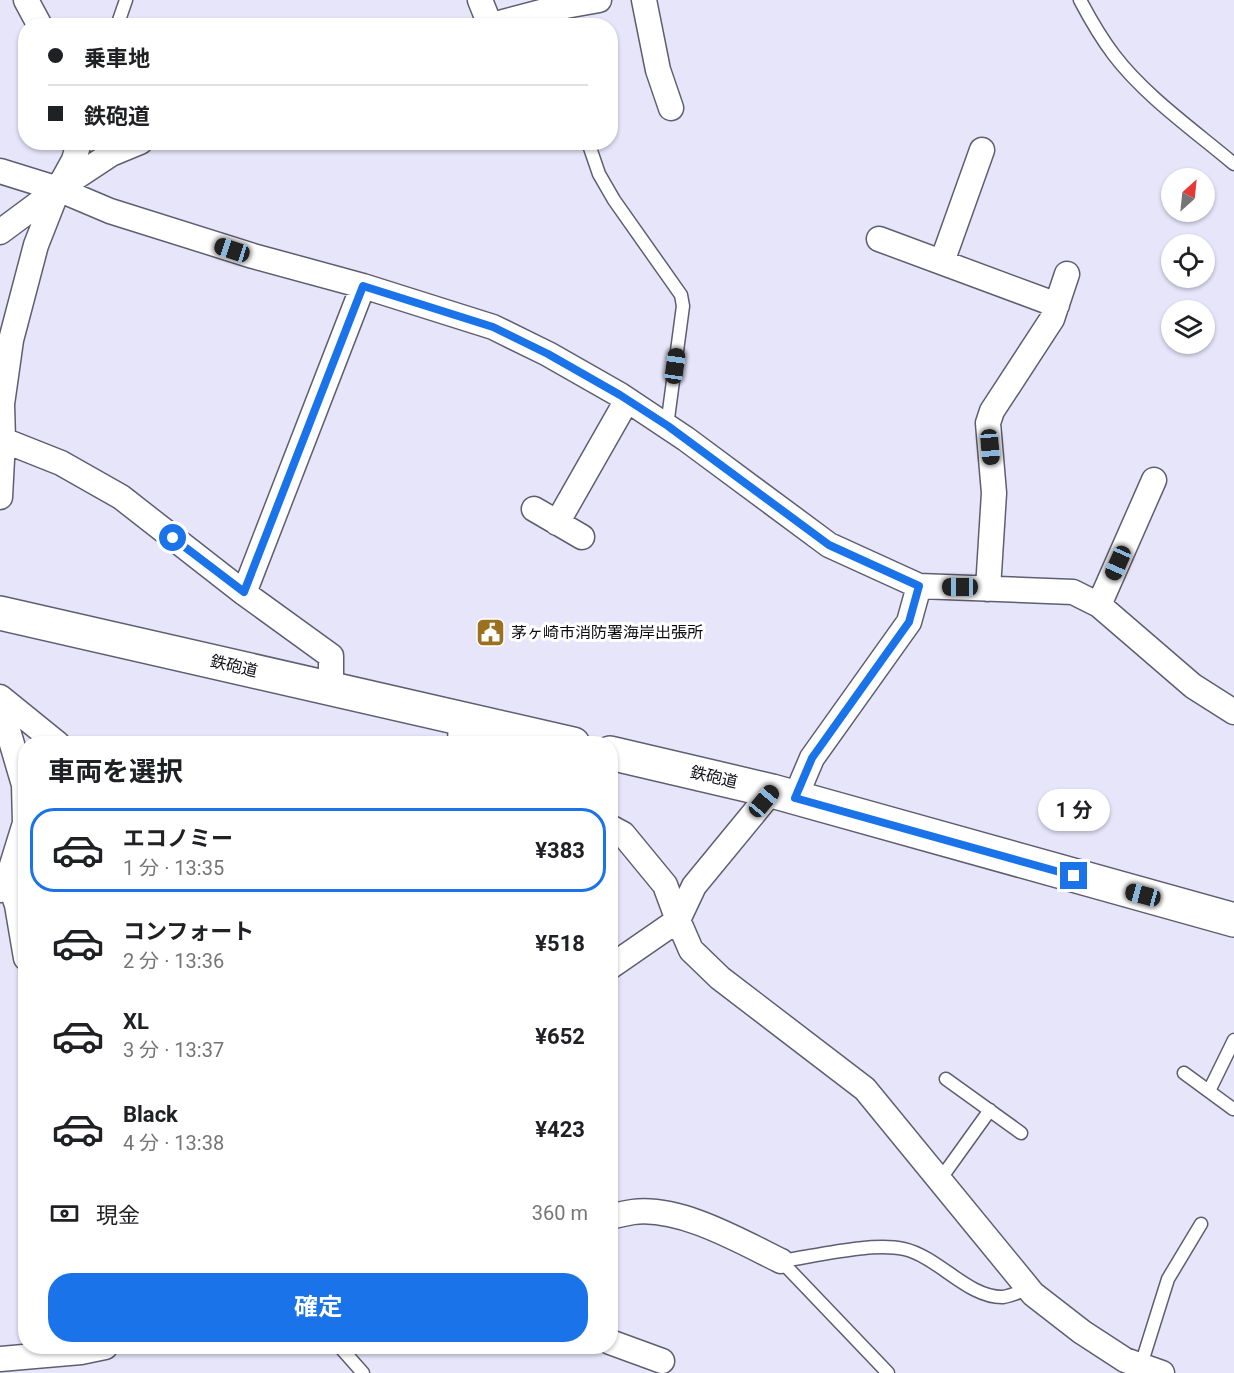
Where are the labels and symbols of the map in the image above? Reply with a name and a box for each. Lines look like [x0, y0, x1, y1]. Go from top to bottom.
north arrow [1161, 168, 1215, 222]
car [212, 236, 252, 264]
car [664, 347, 686, 385]
car [979, 428, 1001, 466]
route start [159, 524, 186, 551]
car [1102, 543, 1134, 583]
car [942, 578, 978, 596]
public building icon: 茅ヶ崎市消防署海岸出張所 [474, 616, 506, 648]
place label: 茅ヶ崎市消防署海岸出張所 [511, 623, 703, 642]
street label: 鉄砲道 [208, 651, 260, 681]
street label: 鉄砲道 [688, 762, 740, 792]
car [746, 781, 782, 821]
callout: 1 分 [1038, 789, 1110, 831]
route end [1060, 862, 1087, 889]
car [1123, 882, 1163, 908]

